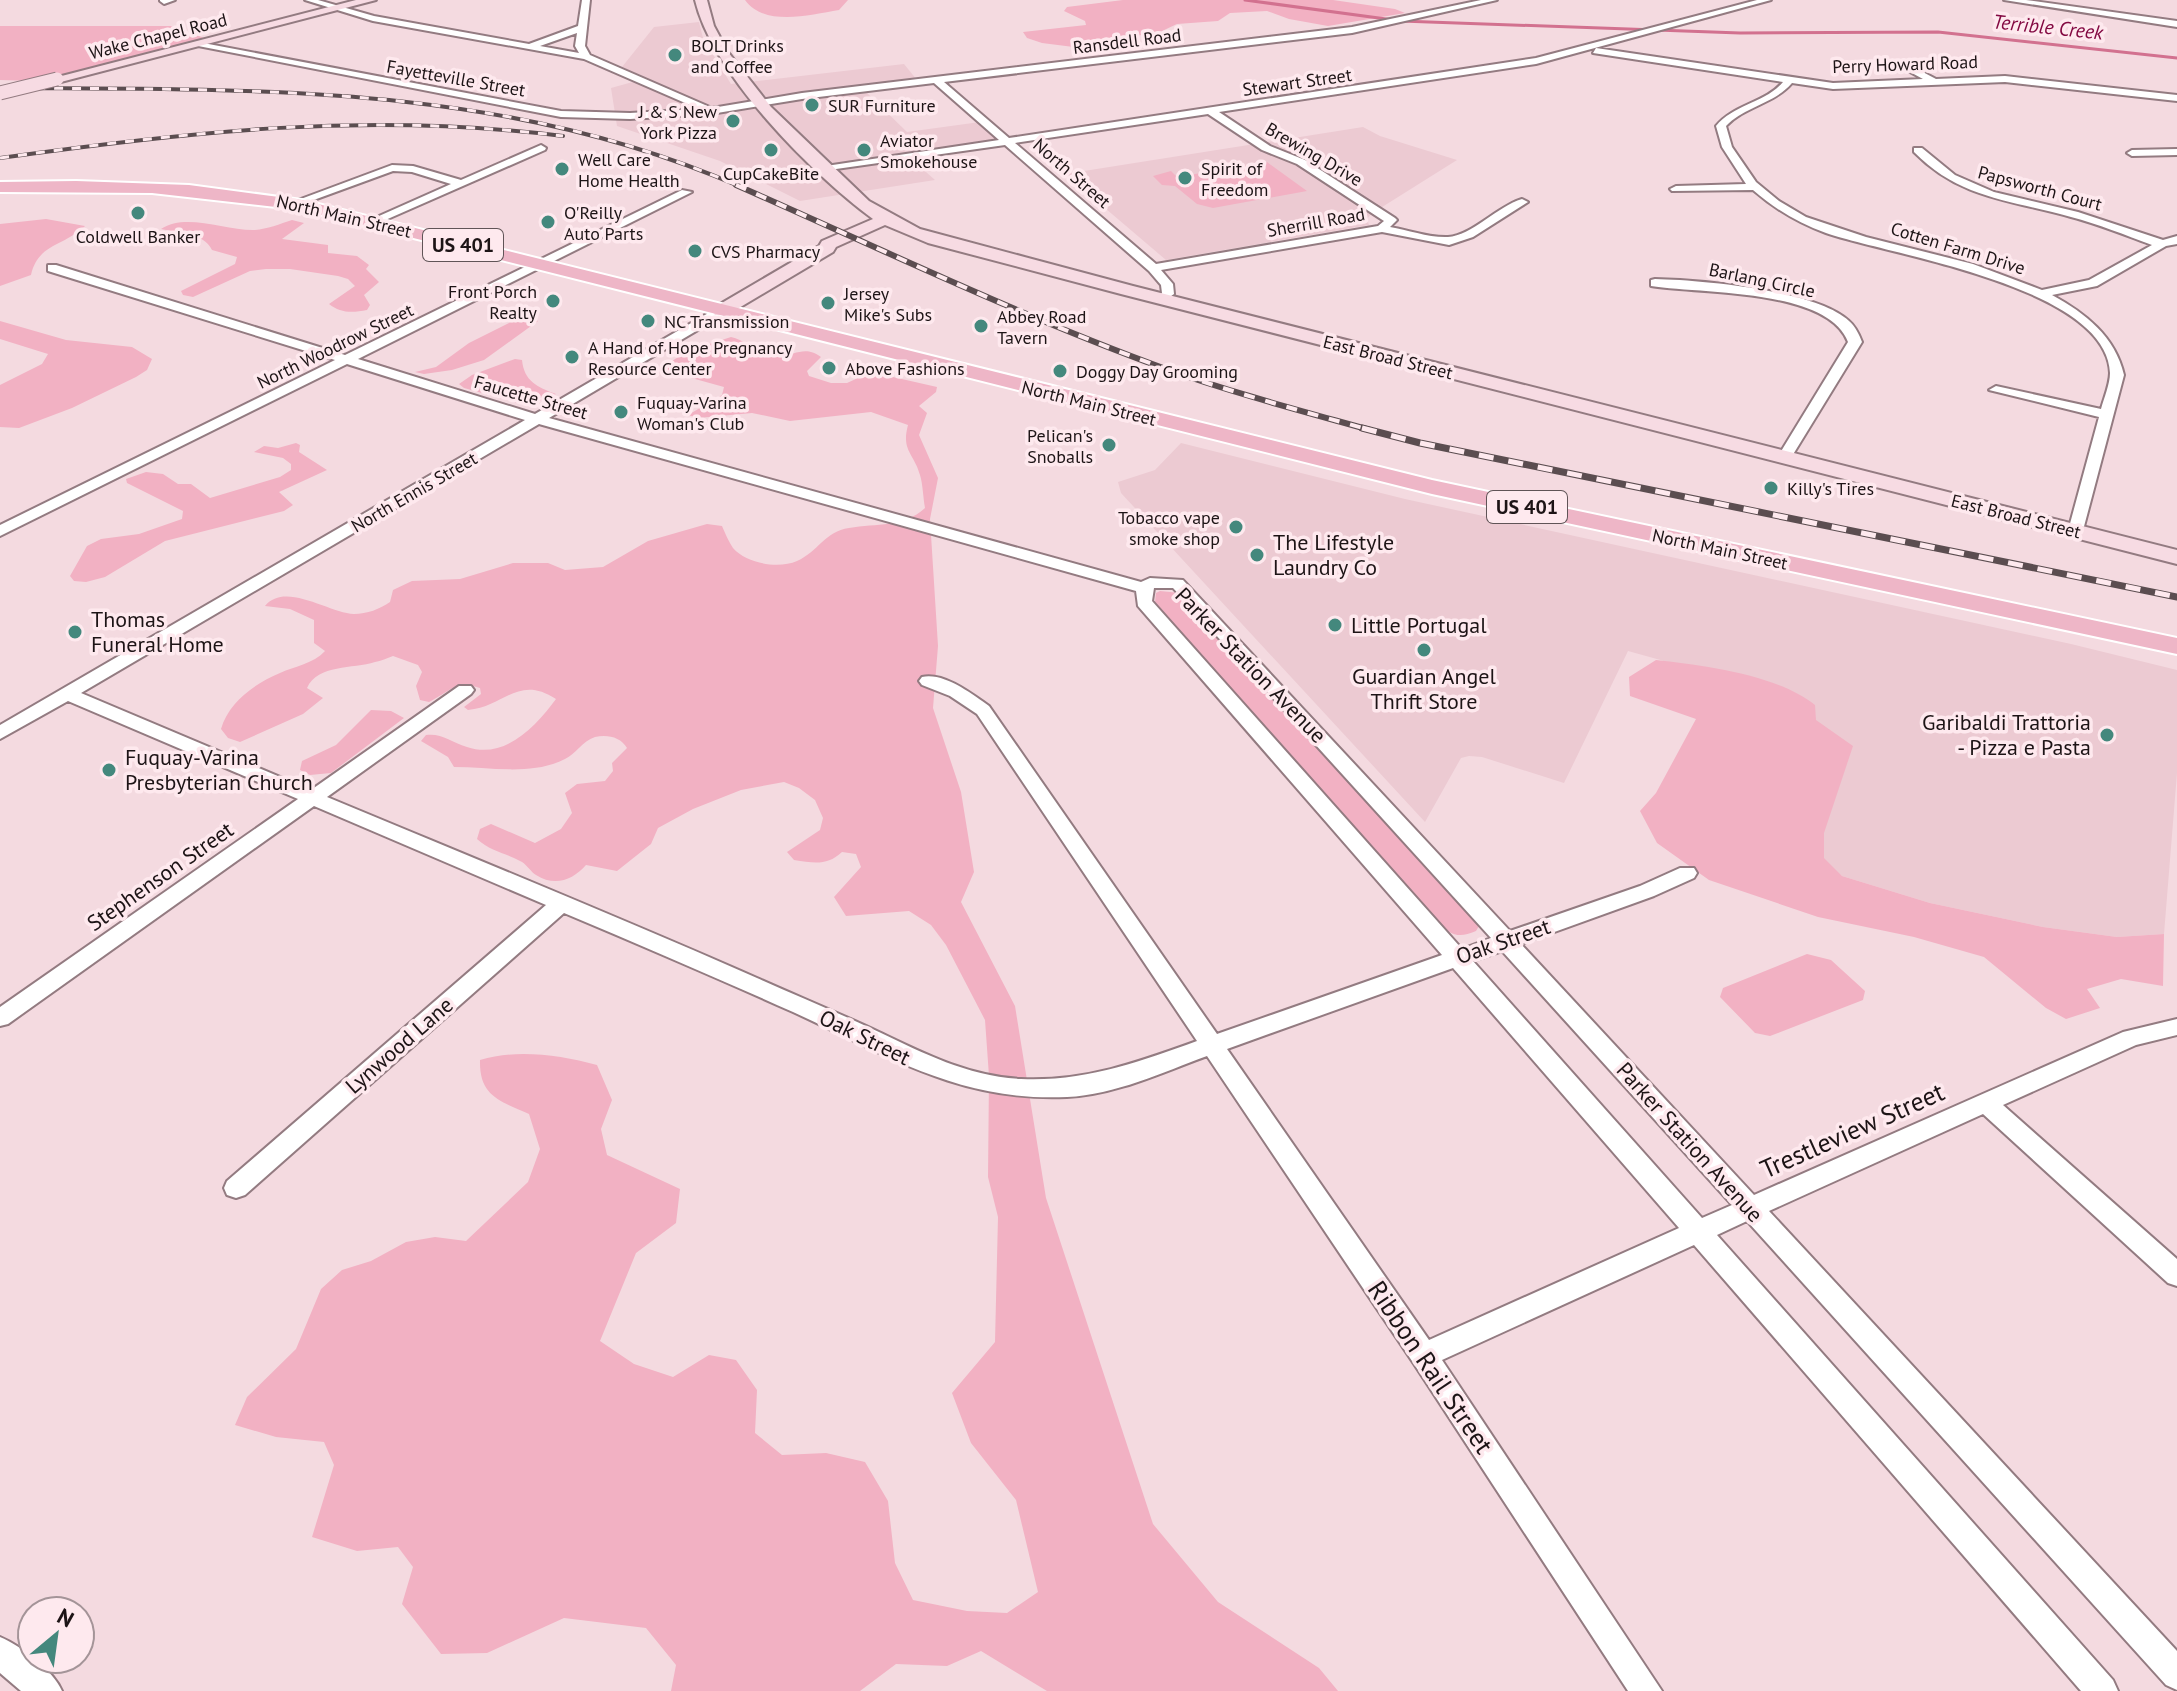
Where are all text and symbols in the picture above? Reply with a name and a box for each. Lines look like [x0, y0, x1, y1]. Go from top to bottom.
street label: Wake Chapel Road [87, 8, 229, 64]
water label: Terrible Creek [1992, 8, 2105, 46]
street label: Ransdell Road [1071, 23, 1183, 59]
place label: BOLT Drinks and Coffee [691, 34, 784, 78]
marker: BOLT Drinks and Coffee [666, 46, 684, 64]
street label: Perry Howard Road [1832, 50, 1978, 78]
street label: Fayetteville Street [385, 54, 527, 102]
street label: Stewart Street [1241, 63, 1353, 101]
place label: SUR Furniture [828, 94, 936, 117]
marker: SUR Furniture [803, 96, 821, 114]
place label: J & S New York Pizza [638, 100, 718, 144]
marker: J & S New York Pizza [724, 112, 742, 130]
street label: Brewing Drive [1261, 117, 1367, 191]
place label: Aviator Smokehouse [880, 129, 977, 173]
street label: North Street [1029, 133, 1115, 213]
marker: CupCakeBite [762, 141, 780, 159]
marker: Aviator Smokehouse [855, 141, 873, 159]
place label: Well Care Home Health [578, 148, 680, 192]
place label: Spirit of Freedom [1201, 157, 1268, 201]
marker: Well Care Home Health [553, 160, 571, 178]
street label: Papsworth Court [1975, 160, 2105, 216]
place label: CupCakeBite [723, 162, 819, 185]
marker: Spirit of Freedom [1176, 169, 1194, 187]
street label: North Main Street [274, 189, 414, 243]
place label: O'Reilly Auto Parts [564, 201, 643, 245]
street label: Sherrill Road [1265, 202, 1367, 242]
marker: Coldwell Banker [129, 204, 147, 222]
marker: O'Reilly Auto Parts [539, 213, 557, 231]
street label: Cotten Farm Drive [1888, 217, 2028, 279]
place label: Coldwell Banker [76, 225, 200, 248]
road number: US 401 [423, 229, 503, 261]
place label: CVS Pharmacy [711, 240, 821, 263]
marker: CVS Pharmacy [686, 242, 704, 260]
street label: Barlang Circle [1707, 258, 1817, 302]
place label: Front Porch Realty [448, 280, 538, 324]
place label: Jersey Mike's Subs [843, 282, 932, 326]
marker: Front Porch Realty [544, 292, 562, 310]
marker: Jersey Mike's Subs [819, 294, 837, 312]
street label: North Woodrow Street [253, 298, 417, 394]
place label: Abbey Road Tavern [997, 305, 1086, 349]
place label: NC Transmission [664, 310, 789, 333]
marker: NC Transmission [639, 312, 657, 330]
marker: Abbey Road Tavern [972, 317, 990, 335]
street label: East Broad Street [1321, 330, 1455, 384]
place label: A Hand of Hope Pregnancy Resource Center [588, 336, 793, 380]
marker: A Hand of Hope Pregnancy Resource Center [563, 348, 581, 366]
place label: Above Fashions [845, 357, 965, 380]
marker: Above Fashions [820, 359, 838, 377]
place label: Doggy Day Grooming [1076, 360, 1238, 383]
marker: Doggy Day Grooming [1051, 362, 1069, 380]
street label: Faucette Street [472, 370, 590, 424]
street label: North Main Street [1019, 375, 1159, 431]
place label: Fuquay-Varina Woman's Club [637, 391, 747, 435]
marker: Fuquay-Varina Woman's Club [612, 403, 630, 421]
place label: Pelican's Snoballs [1027, 424, 1093, 468]
marker: Pelican's Snoballs [1100, 436, 1118, 454]
street label: North Ennis Street [347, 447, 481, 537]
place label: Killy's Tires [1787, 477, 1874, 500]
marker: Killy's Tires [1762, 479, 1780, 497]
street label: East Broad Street [1949, 489, 2083, 543]
road number: US 401 [1487, 491, 1567, 523]
place label: Tobacco vape smoke shop [1118, 506, 1220, 550]
marker: Tobacco vape smoke shop [1227, 518, 1245, 536]
street label: North Main Street [1650, 523, 1790, 575]
place label: The Lifestyle Laundry Co [1273, 528, 1394, 581]
marker: The Lifestyle Laundry Co [1248, 546, 1266, 564]
street label: Parker Station Avenue [1169, 581, 1333, 749]
place label: Thomas Funeral Home [91, 605, 224, 658]
place label: Little Portugal [1351, 611, 1487, 639]
marker: Little Portugal [1326, 616, 1344, 634]
marker: Thomas Funeral Home [66, 623, 84, 641]
marker: Guardian Angel Thrift Store [1415, 641, 1433, 659]
place label: Guardian Angel Thrift Store [1352, 662, 1497, 715]
place label: Garibaldi Trattoria - Pizza e Pasta [1922, 708, 2091, 761]
marker: Garibaldi Trattoria - Pizza e Pasta [2098, 726, 2116, 744]
place label: Fuquay-Varina Presbyterian Church [125, 743, 313, 796]
marker: Fuquay-Varina Presbyterian Church [100, 761, 118, 779]
street label: Stephenson Street [81, 815, 239, 937]
street label: Oak Street [1452, 912, 1554, 970]
street label: Lynwood Lane [339, 991, 459, 1099]
street label: Oak Street [815, 1003, 916, 1071]
street label: Parker Station Avenue [1611, 1056, 1769, 1228]
street label: Trestleview Street [1755, 1075, 1949, 1185]
street label: Ribbon Rail Street [1361, 1274, 1501, 1460]
north arrow [16, 1595, 96, 1675]
text: N [53, 1602, 79, 1633]

